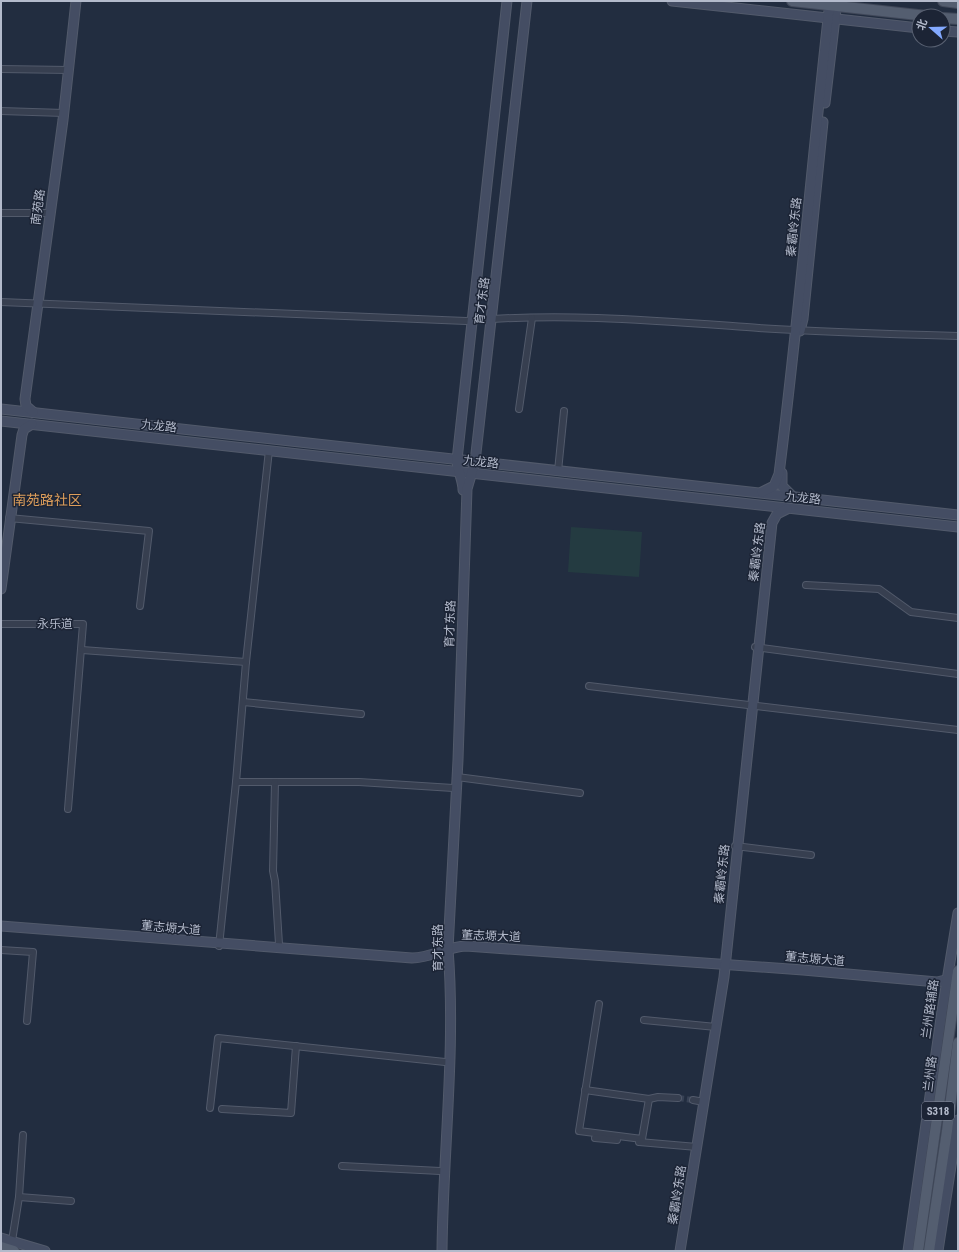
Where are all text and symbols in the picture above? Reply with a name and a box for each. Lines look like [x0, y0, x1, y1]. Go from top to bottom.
north arrow [911, 8, 951, 48]
text: 北 [914, 17, 930, 32]
street label: 南苑路 [29, 188, 47, 226]
street label: 秦霸岭东路 [784, 196, 804, 258]
street label: 育才东路 [472, 276, 492, 326]
street label: 九龙路 [140, 417, 178, 435]
street label: 九龙路 [462, 453, 500, 471]
street label: 九龙路 [784, 489, 822, 507]
district label: 南苑路社区 [12, 492, 82, 508]
street label: 秦霸岭东路 [746, 521, 768, 583]
street label: 育才东路 [442, 600, 458, 648]
street label: 永乐道 [37, 617, 73, 631]
street label: 秦霸岭东路 [712, 843, 732, 905]
street label: 董志塬大道 [140, 918, 202, 938]
street label: 育才东路 [431, 924, 445, 972]
street label: 董志塬大道 [461, 928, 521, 944]
street label: 董志塬大道 [784, 949, 846, 969]
street label: 兰州路辅路 [919, 978, 941, 1040]
street label: 兰州路 [921, 1055, 939, 1093]
road number: S318 [922, 1102, 954, 1120]
street label: 秦霸岭东路 [665, 1164, 689, 1226]

